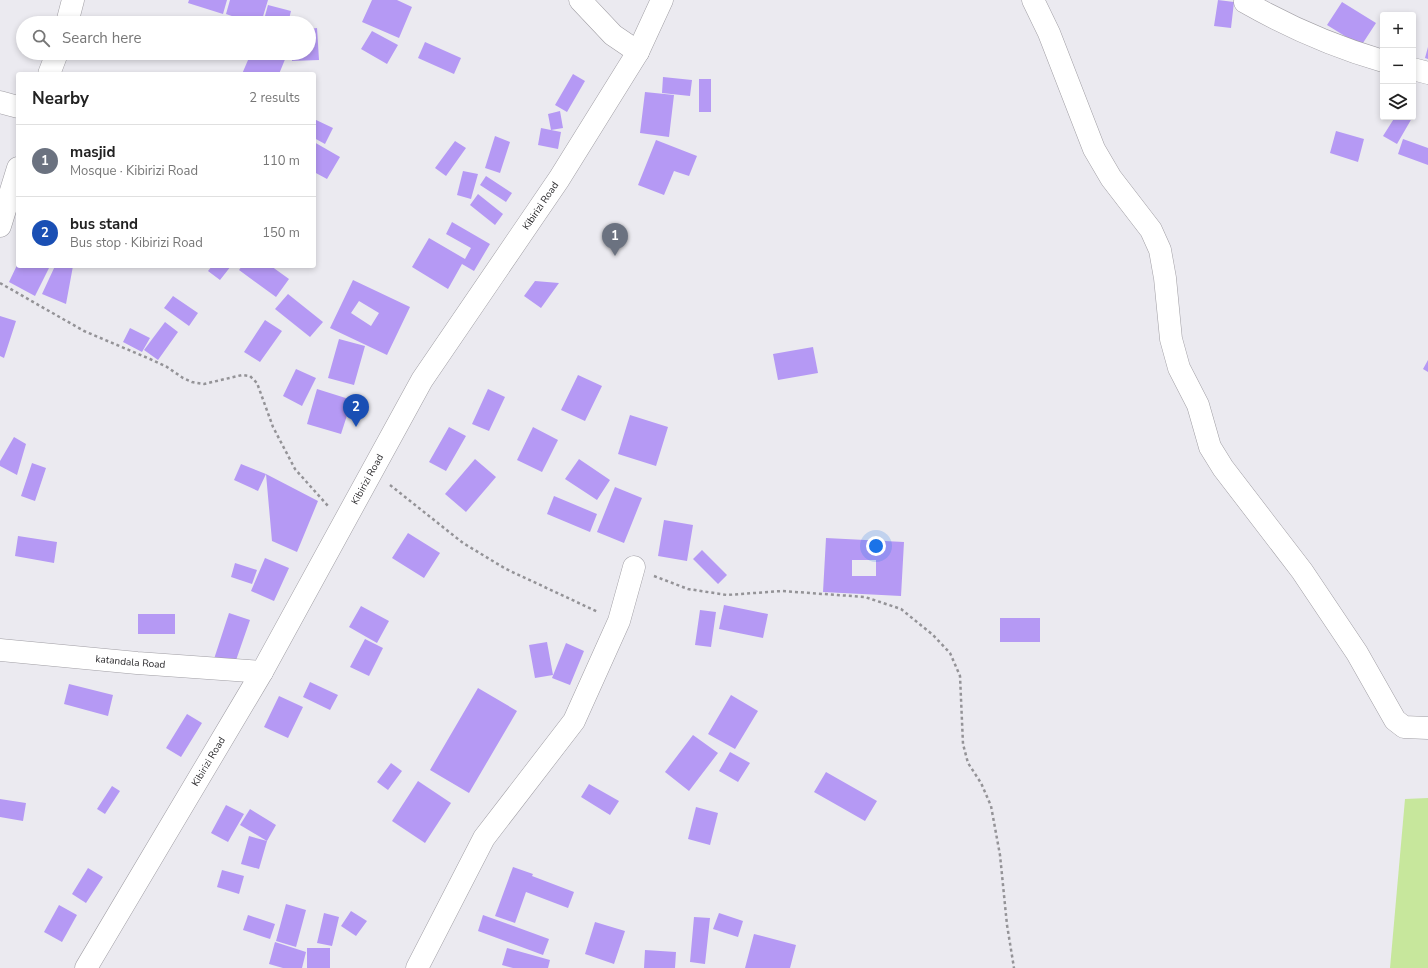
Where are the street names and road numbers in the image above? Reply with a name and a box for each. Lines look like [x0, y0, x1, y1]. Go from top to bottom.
street label: Kibirizi Road [519, 179, 562, 233]
street label: Kibirizi Road [348, 452, 387, 507]
street label: katandala Road [95, 652, 166, 672]
street label: Kibirizi Road [188, 734, 229, 789]

